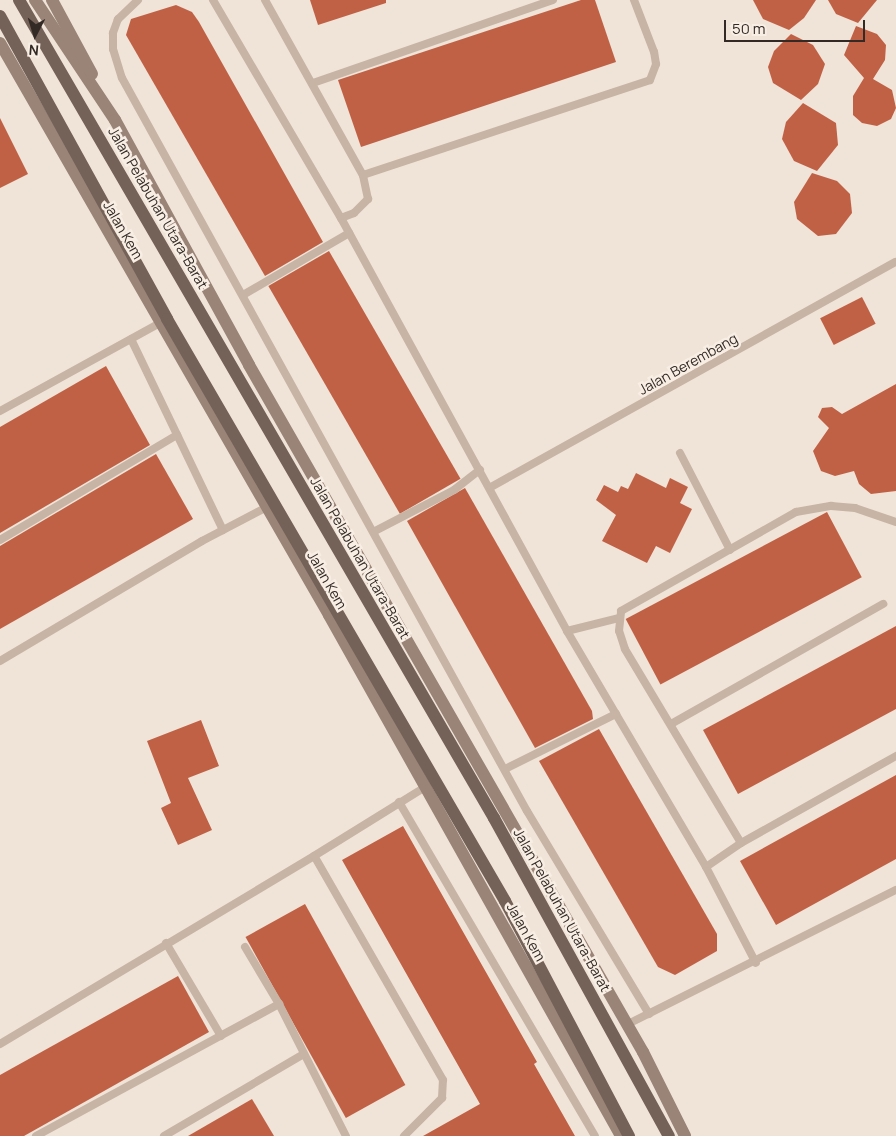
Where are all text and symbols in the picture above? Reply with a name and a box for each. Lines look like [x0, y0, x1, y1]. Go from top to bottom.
north arrow [10, 10, 60, 60]
scale bar [726, 10, 867, 42]
text: 50 m [732, 18, 766, 39]
text: N [28, 41, 39, 60]
street label: Jalan Pelabuhan Utara-Barat [105, 124, 211, 292]
street label: Jalan Kem [100, 198, 146, 262]
street label: Jalan Berembang [636, 330, 740, 398]
street label: Jalan Pelabuhan Utara-Barat [307, 474, 413, 642]
street label: Jalan Kem [304, 548, 350, 612]
street label: Jalan Pelabuhan Utara-Barat [510, 825, 614, 995]
street label: Jalan Kem [503, 900, 549, 964]

